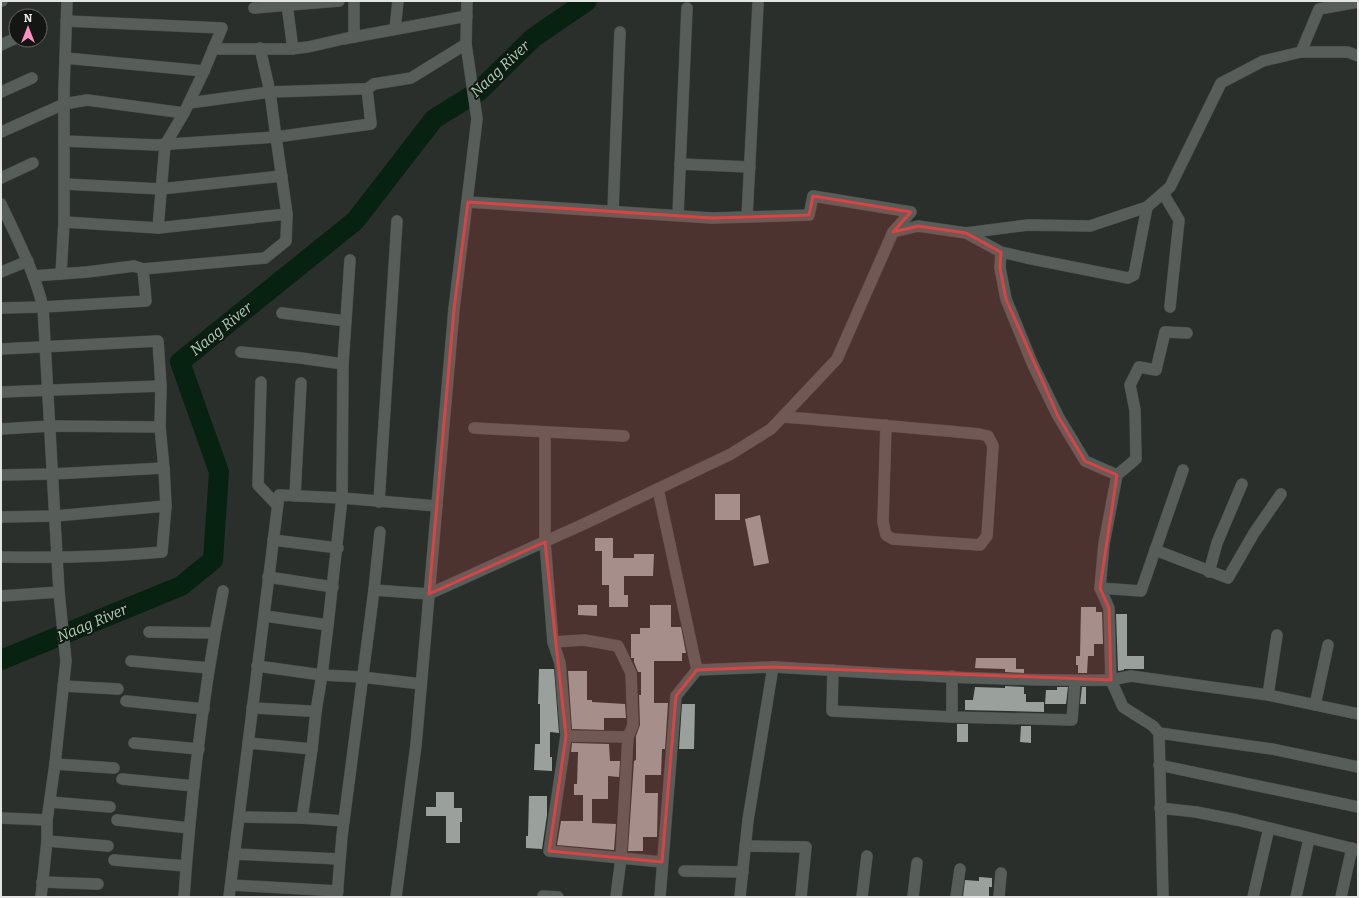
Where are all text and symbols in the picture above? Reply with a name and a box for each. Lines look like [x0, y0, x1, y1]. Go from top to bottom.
north arrow [8, 8, 48, 48]
text: N [24, 12, 33, 25]
water label: Naag River [467, 36, 534, 101]
water label: Naag River [186, 298, 256, 359]
water label: Naag River [54, 600, 131, 646]

